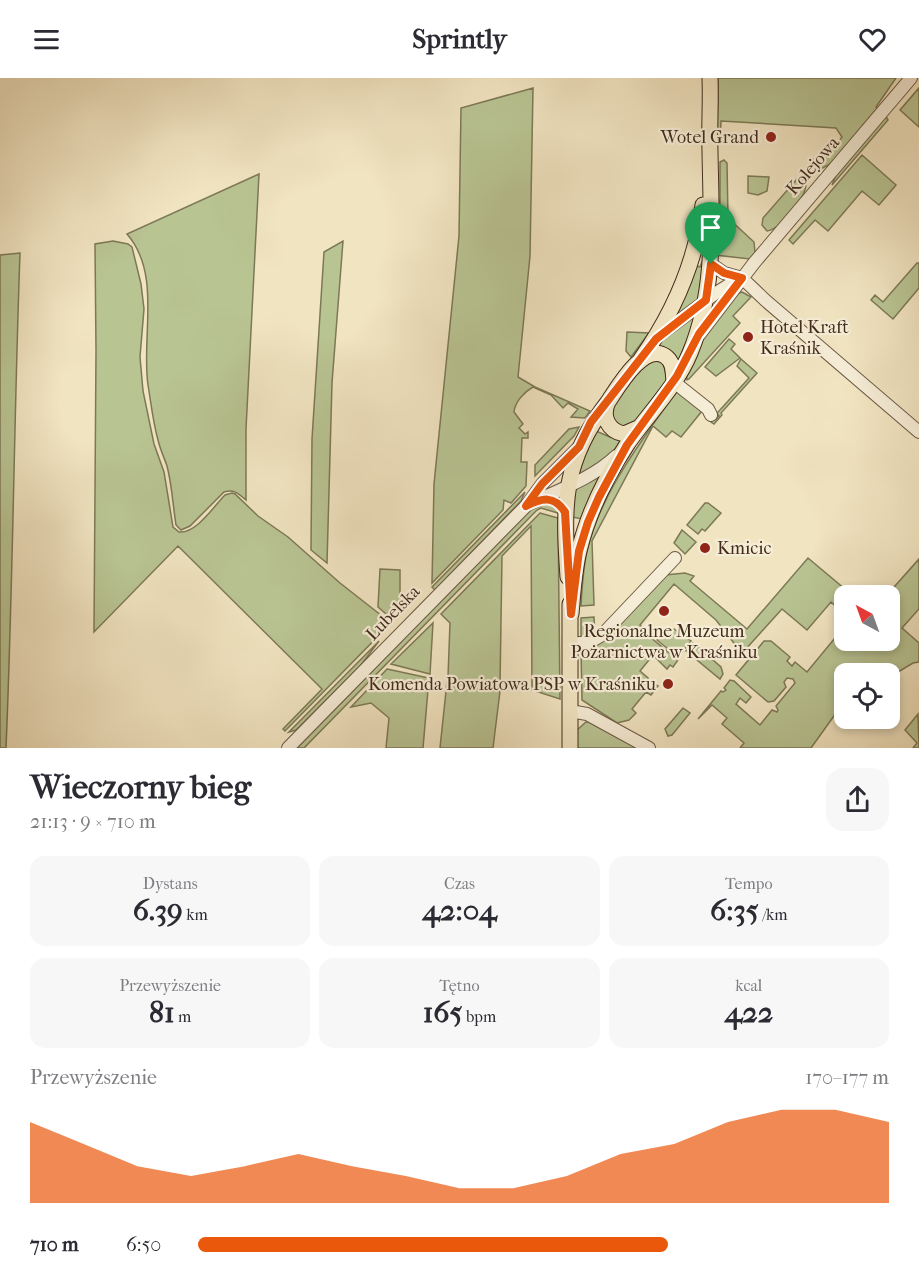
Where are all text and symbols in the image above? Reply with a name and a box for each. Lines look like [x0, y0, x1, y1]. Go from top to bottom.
icon: menu [30, 23, 63, 56]
text: Sprintly [412, 23, 507, 55]
icon: heart [856, 23, 889, 56]
place label: Wotel Grand [660, 127, 759, 148]
marker: Wotel Grand [764, 130, 778, 144]
street label: Kolejowa [782, 132, 844, 199]
pin [685, 202, 736, 264]
icon: arrive [694, 211, 727, 244]
place label: Hotel Kraft Kraśnik [760, 317, 849, 359]
marker: Hotel Kraft Kraśnik [741, 330, 755, 344]
place label: Kmicic [717, 538, 771, 559]
marker: Kmicic [698, 541, 712, 555]
street label: Lubelska [362, 581, 425, 645]
north arrow [834, 585, 900, 651]
map controls [834, 585, 900, 729]
marker: Regionalne Muzeum Pożarnictwa w Kraśniku [657, 604, 671, 618]
place label: Regionalne Muzeum Pożarnictwa w Kraśniku [570, 621, 758, 663]
button: locate [834, 663, 900, 729]
place label: Komenda Powiatowa PSP w Kraśniku [368, 674, 656, 695]
marker: Komenda Powiatowa PSP w Kraśniku [661, 677, 675, 691]
text: Wieczorny bieg [30, 768, 251, 807]
button: share [826, 768, 889, 831]
text: 21:13 · 9 × 710 m [30, 810, 156, 833]
text: Dystans [143, 874, 198, 893]
text: Czas [444, 874, 475, 893]
text: Tempo [725, 874, 773, 893]
text: 6.39 [133, 893, 183, 928]
text: 42:04 [422, 893, 497, 928]
text: 6:35 [710, 893, 759, 928]
text: km [183, 905, 208, 924]
text: /km [759, 905, 788, 924]
text: Przewyższenie [119, 976, 221, 995]
text: Tętno [439, 976, 480, 995]
text: kcal [735, 976, 762, 995]
text: 81 [149, 995, 175, 1030]
text: 165 [423, 995, 463, 1030]
text: 422 [725, 995, 773, 1030]
text: m [175, 1007, 191, 1026]
text: bpm [463, 1007, 496, 1026]
text: Przewyższenie [30, 1066, 157, 1089]
text: 170–177 m [805, 1066, 889, 1089]
text: 710 m [30, 1233, 79, 1256]
text: 6:50 [126, 1233, 161, 1256]

